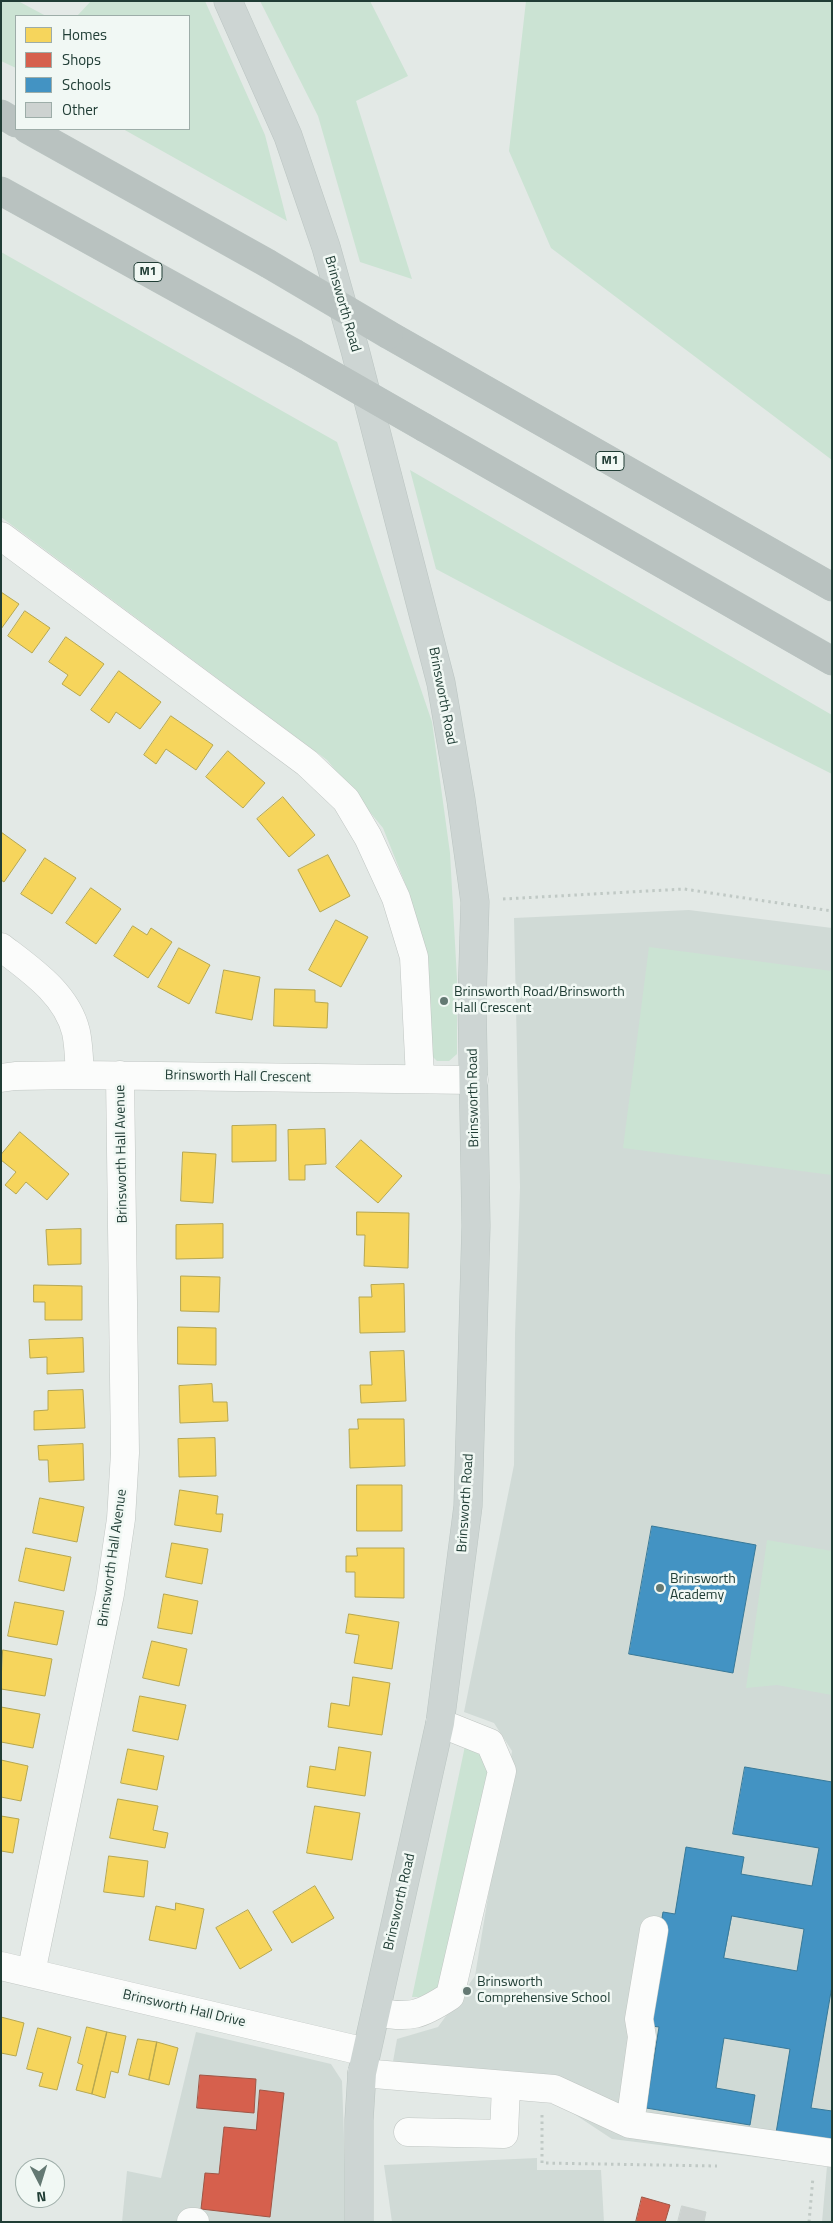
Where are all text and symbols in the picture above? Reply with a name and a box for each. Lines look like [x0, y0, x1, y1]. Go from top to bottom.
legend [15, 15, 190, 130]
text: Homes [62, 23, 107, 46]
text: Shops [62, 48, 101, 71]
text: Schools [62, 73, 111, 96]
text: Other [62, 98, 98, 121]
street label: Brinsworth Road [320, 254, 364, 354]
road number: M1 [134, 262, 162, 282]
road number: M1 [596, 452, 624, 471]
street label: Brinsworth Road [424, 646, 460, 746]
place label: Brinsworth Road/Brinsworth Hall Crescent [454, 985, 625, 1018]
marker: Brinsworth Road/Brinsworth Hall Crescent [438, 995, 450, 1007]
street label: Brinsworth Road [465, 1048, 483, 1148]
street label: Brinsworth Hall Crescent [165, 1067, 311, 1087]
street label: Brinsworth Hall Avenue [112, 1085, 132, 1223]
street label: Brinsworth Road [454, 1453, 478, 1553]
street label: Brinsworth Hall Avenue [95, 1488, 131, 1628]
place label: Brinsworth Academy [670, 1572, 736, 1604]
marker: Brinsworth Academy [654, 1582, 666, 1594]
street label: Brinsworth Road [381, 1852, 419, 1952]
place label: Brinsworth Comprehensive School [477, 1975, 610, 2008]
marker: Brinsworth Comprehensive School [461, 1985, 473, 1997]
street label: Brinsworth Hall Drive [121, 1987, 247, 2031]
north arrow [15, 2158, 65, 2208]
text: N [36, 2187, 47, 2208]

